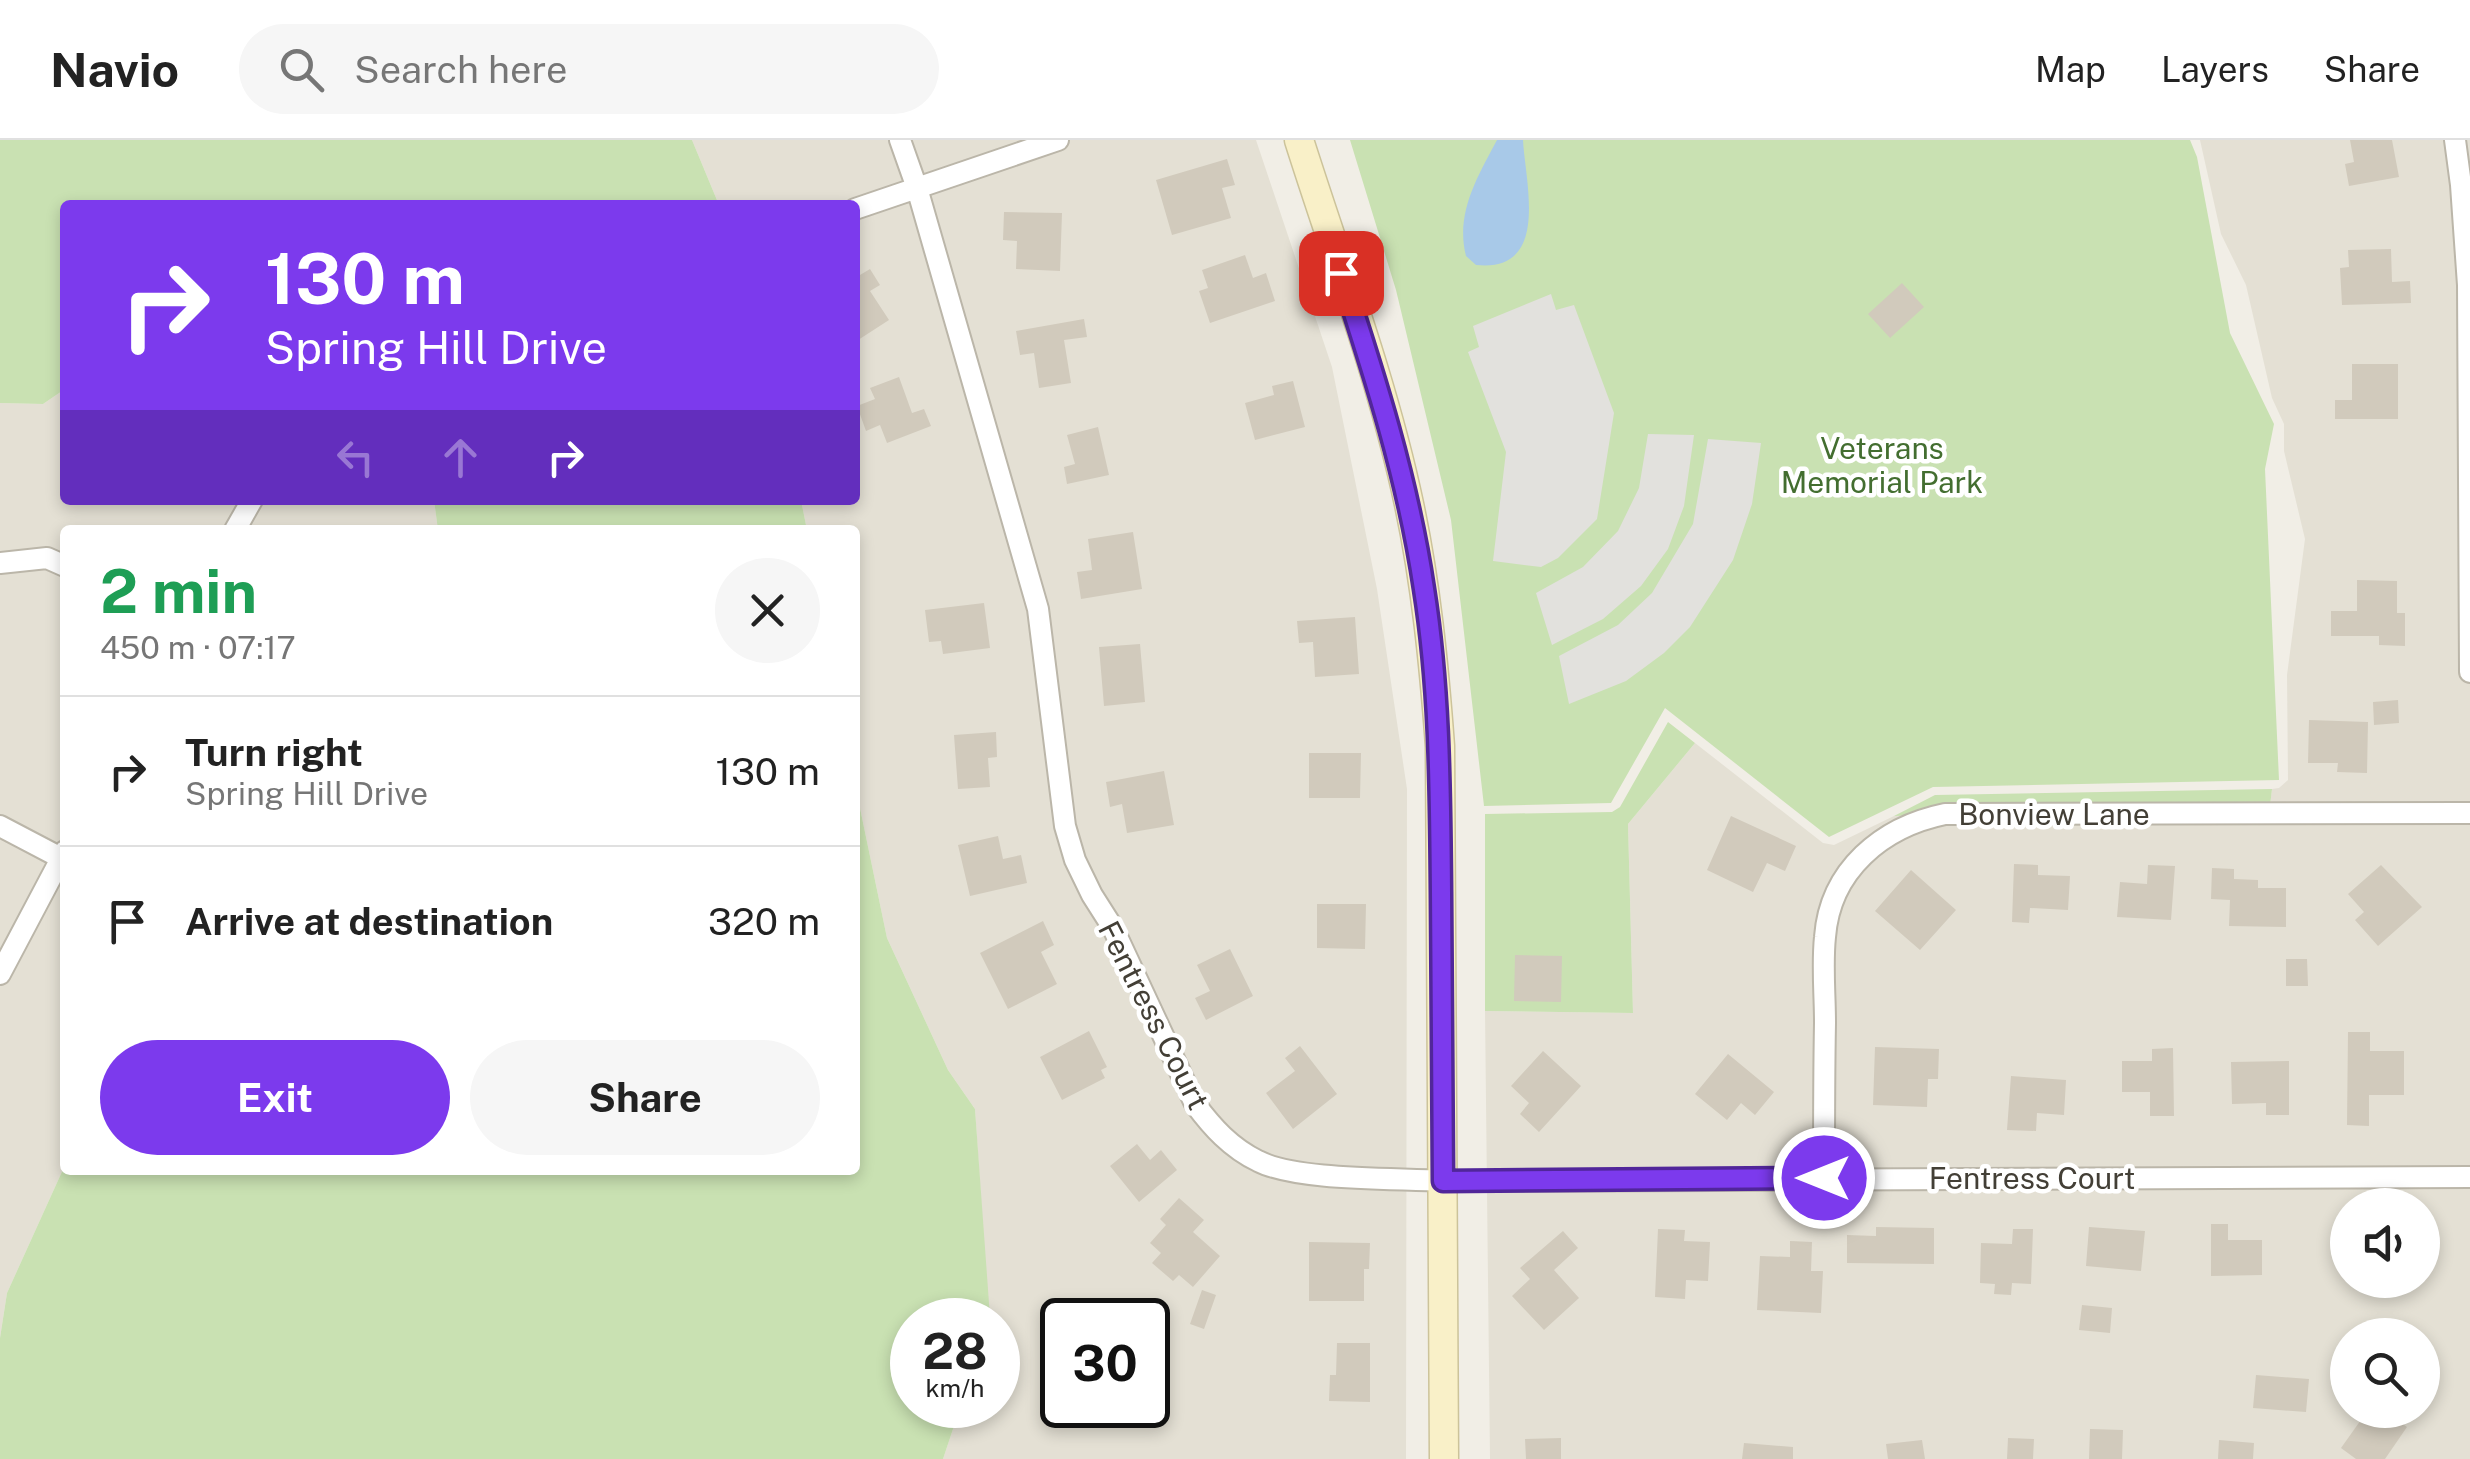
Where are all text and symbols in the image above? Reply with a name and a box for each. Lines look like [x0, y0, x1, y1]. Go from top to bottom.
search box [239, 24, 939, 114]
text: Navio [50, 41, 179, 98]
icon: search [274, 42, 329, 97]
text: Search here [354, 47, 568, 92]
text: Map [2035, 49, 2106, 90]
text: Layers [2161, 49, 2269, 90]
text: Share [2324, 49, 2420, 90]
pin [1299, 231, 1384, 316]
text: 130 m [265, 237, 465, 320]
icon: right [100, 240, 230, 370]
icon: arrive [1314, 246, 1369, 301]
text: Spring Hill Drive [265, 321, 607, 374]
icon: left [328, 430, 383, 485]
icon: ahead [433, 430, 488, 485]
icon: right [538, 430, 593, 485]
park label: Veterans Memorial Park [1781, 430, 1983, 500]
text: 2 min [100, 556, 257, 627]
button: close [715, 558, 820, 663]
text: 450 m · 07:17 [100, 629, 296, 666]
text: Turn right [185, 730, 363, 775]
icon: right [100, 744, 155, 799]
text: 130 m [715, 749, 820, 794]
text: Spring Hill Drive [185, 775, 428, 812]
street label: Bonview Lane [1958, 796, 2150, 832]
icon: arrive [100, 894, 155, 949]
text: Arrive at destination [185, 899, 553, 944]
text: 320 m [708, 899, 820, 944]
street label: Fentress Court [1091, 915, 1217, 1115]
button: Exit [100, 1040, 450, 1155]
button: Share [470, 1040, 820, 1155]
position arrow [1772, 1126, 1876, 1230]
street label: Fentress Court [1929, 1160, 2135, 1196]
map controls [2330, 1188, 2440, 1428]
button: sound [2330, 1188, 2440, 1298]
speed limit sign: 30 [1040, 1298, 1170, 1428]
button: search [2330, 1318, 2440, 1428]
text: 28 [922, 1321, 988, 1380]
text: km/h [926, 1373, 984, 1403]

